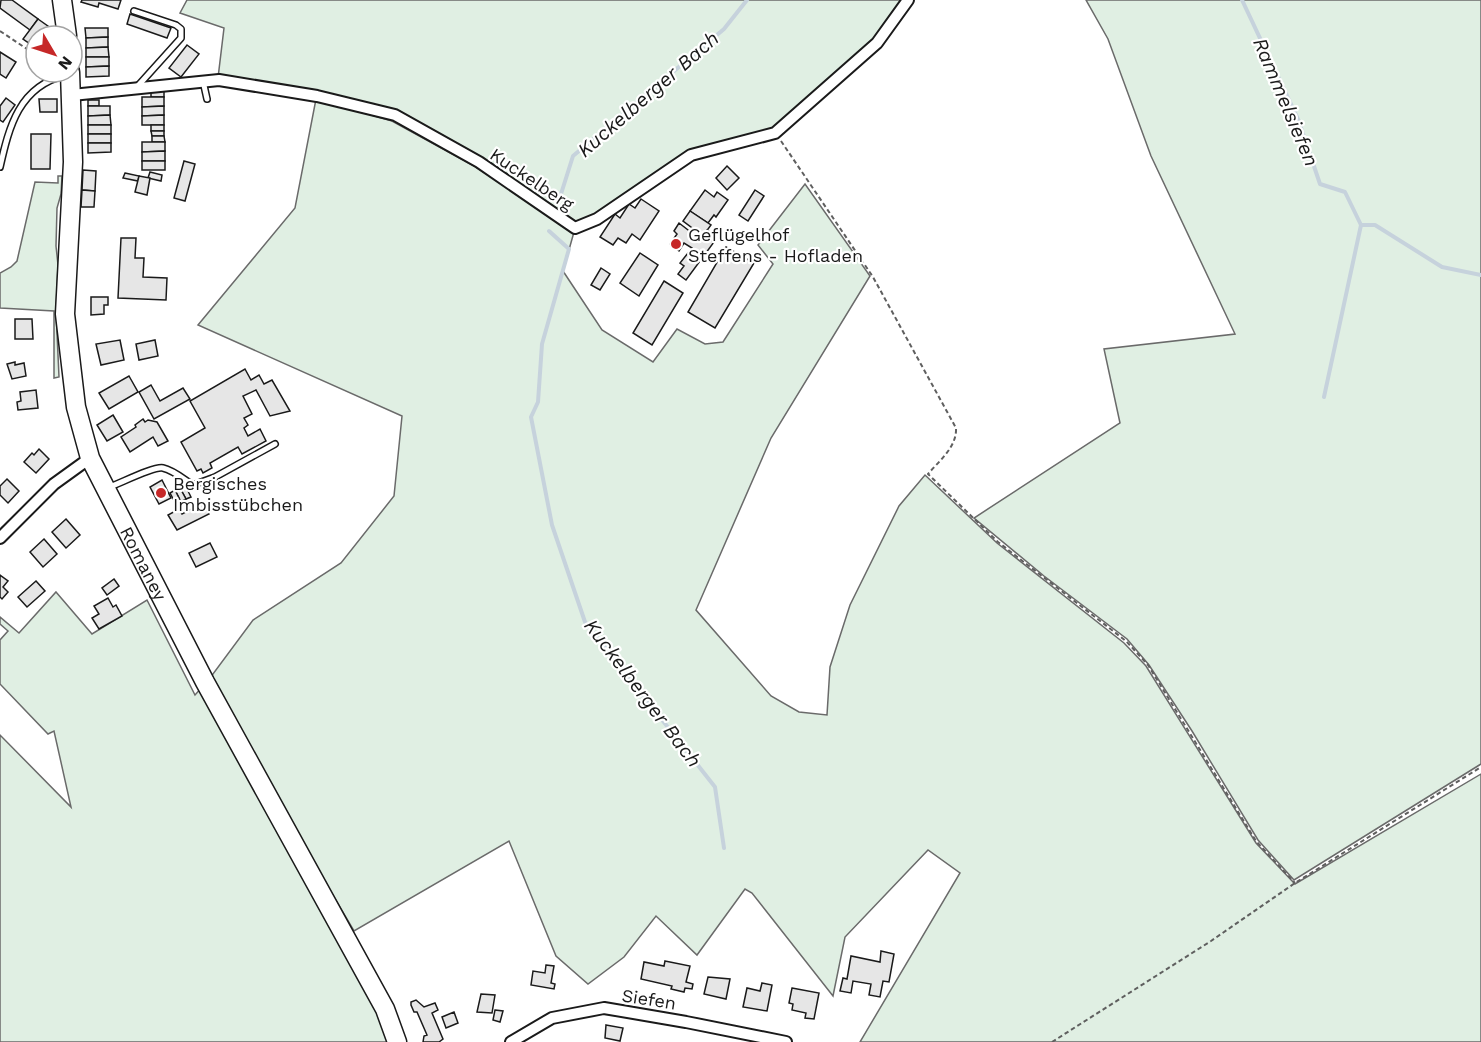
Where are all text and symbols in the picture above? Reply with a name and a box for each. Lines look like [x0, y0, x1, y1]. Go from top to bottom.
north arrow [24, 24, 84, 84]
water label: Kuckelberger Bach [572, 26, 724, 162]
water label: Rammelsiefen [1248, 34, 1324, 170]
text: N [54, 53, 76, 74]
street label: Kuckelberg [486, 143, 578, 215]
place label: Geflügelhof Steffens - Hofladen [688, 224, 863, 266]
marker: Geflügelhof Steffens - Hofladen [669, 237, 683, 251]
place label: Bergisches Imbisstübchen [173, 473, 303, 515]
marker: Bergisches Imbisstübchen [154, 486, 168, 500]
street label: Romaney [116, 523, 172, 604]
water label: Kuckelberger Bach [579, 614, 707, 772]
street label: Siefen [620, 984, 678, 1014]

